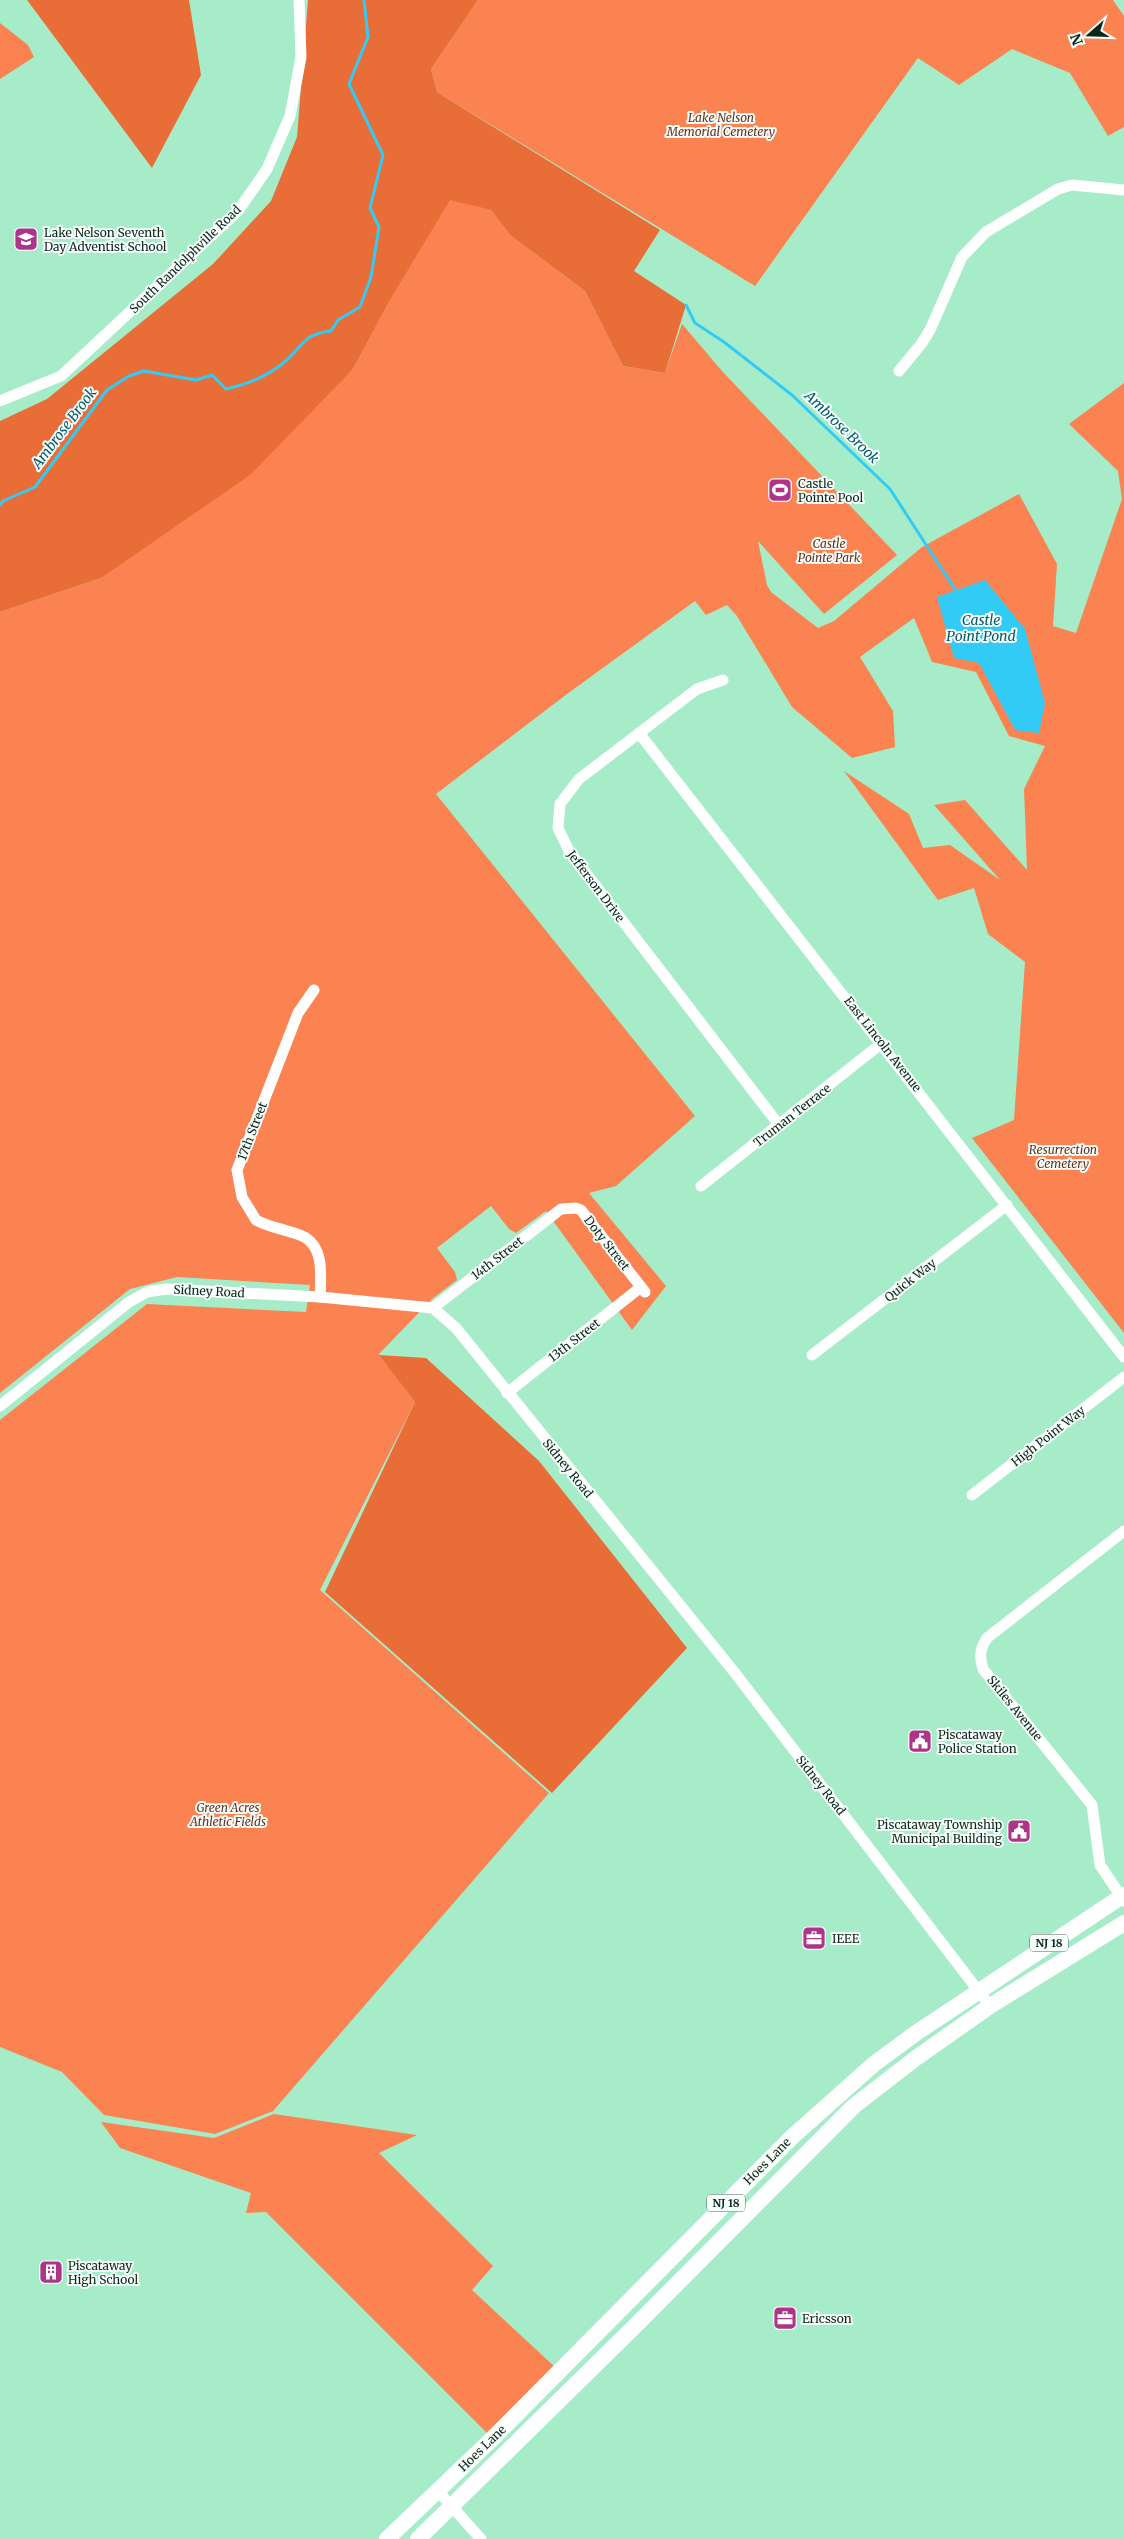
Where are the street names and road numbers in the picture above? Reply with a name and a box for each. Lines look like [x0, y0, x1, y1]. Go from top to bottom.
street label: South Randolphville Road [126, 202, 244, 316]
street label: Jefferson Drive [564, 846, 628, 925]
street label: East Lincoln Avenue [841, 993, 925, 1095]
street label: Truman Terrace [750, 1080, 834, 1150]
street label: 17th Street [234, 1099, 270, 1162]
street label: Doty Street [581, 1213, 633, 1274]
street label: 14th Street [468, 1233, 526, 1283]
street label: Quick Way [881, 1255, 939, 1305]
street label: Sidney Road [173, 1282, 245, 1300]
street label: 13th Street [545, 1315, 603, 1365]
street label: High Point Way [1008, 1403, 1088, 1469]
street label: Sidney Road [540, 1436, 596, 1500]
street label: Skiles Avenue [984, 1672, 1046, 1744]
street label: Sidney Road [793, 1752, 849, 1818]
road number: NJ 18 [1030, 1935, 1068, 1952]
street label: Hoes Lane [740, 2134, 794, 2188]
road number: NJ 18 [707, 2194, 745, 2212]
street label: Hoes Lane [455, 2422, 509, 2474]

